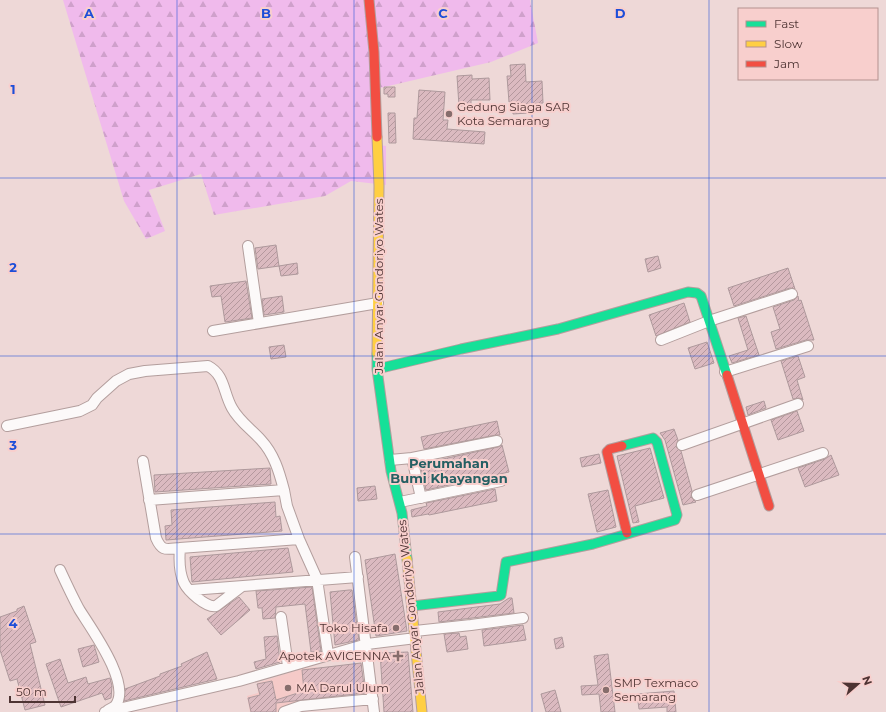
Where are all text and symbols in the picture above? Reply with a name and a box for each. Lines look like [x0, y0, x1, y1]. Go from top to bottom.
text: A [83, 5, 95, 21]
text: B [261, 5, 271, 21]
text: C [438, 5, 448, 21]
text: D [615, 5, 626, 21]
legend [738, 8, 878, 80]
text: Fast [774, 16, 799, 31]
text: Slow [774, 36, 803, 51]
text: Jam [773, 56, 800, 71]
text: 1 [10, 81, 16, 97]
place label: Gedung Siaga SAR Kota Semarang [457, 99, 570, 128]
marker: Gedung Siaga SAR Kota Semarang [444, 109, 454, 119]
street label: Jalan Anyar Gondoriyo Wates [371, 198, 386, 375]
text: 2 [9, 259, 17, 275]
text: 3 [8, 437, 17, 453]
district label: Perumahan Bumi Khayangan [390, 455, 508, 486]
street label: Jalan Anyar Gondoriyo Wates [394, 519, 427, 696]
text: 4 [9, 615, 18, 631]
place label: Toko Hisafa [320, 620, 388, 635]
marker: Toko Hisafa [391, 623, 401, 633]
place label: Apotek AVICENNA [279, 648, 390, 663]
marker: Apotek AVICENNA [393, 651, 403, 661]
north arrow [838, 664, 878, 704]
text: N [859, 674, 875, 687]
place label: SMP Texmaco Semarang [614, 675, 698, 704]
scale bar [10, 678, 75, 704]
place label: MA Darul Ulum [296, 680, 389, 695]
marker: MA Darul Ulum [283, 683, 293, 693]
text: 50 m [16, 684, 47, 699]
marker: SMP Texmaco Semarang [601, 685, 611, 695]

